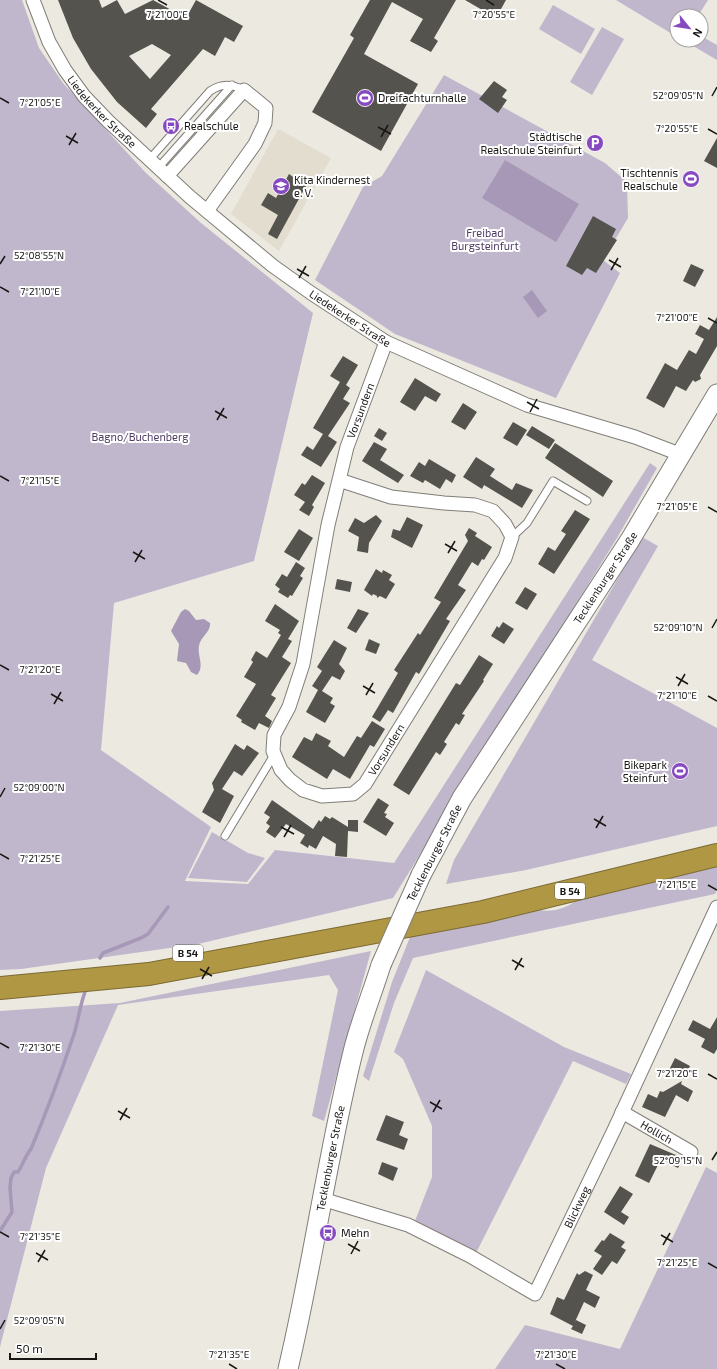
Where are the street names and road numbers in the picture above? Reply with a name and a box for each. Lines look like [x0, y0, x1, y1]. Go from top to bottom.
street label: Liedekerker Straße [65, 73, 139, 150]
street label: Liedekerker Straße [307, 287, 393, 349]
street label: Vorsundern [344, 381, 376, 440]
street label: Tecklenburger Straße [570, 529, 640, 626]
street label: Vorsundern [365, 721, 407, 778]
street label: Tecklenburger Straße [403, 802, 464, 903]
road number: B 54 [555, 883, 585, 899]
road number: B 54 [173, 945, 203, 961]
street label: Tecklenburger Straße [313, 1104, 347, 1212]
street label: Hollich [639, 1117, 675, 1146]
street label: Blickweg [561, 1184, 592, 1230]

